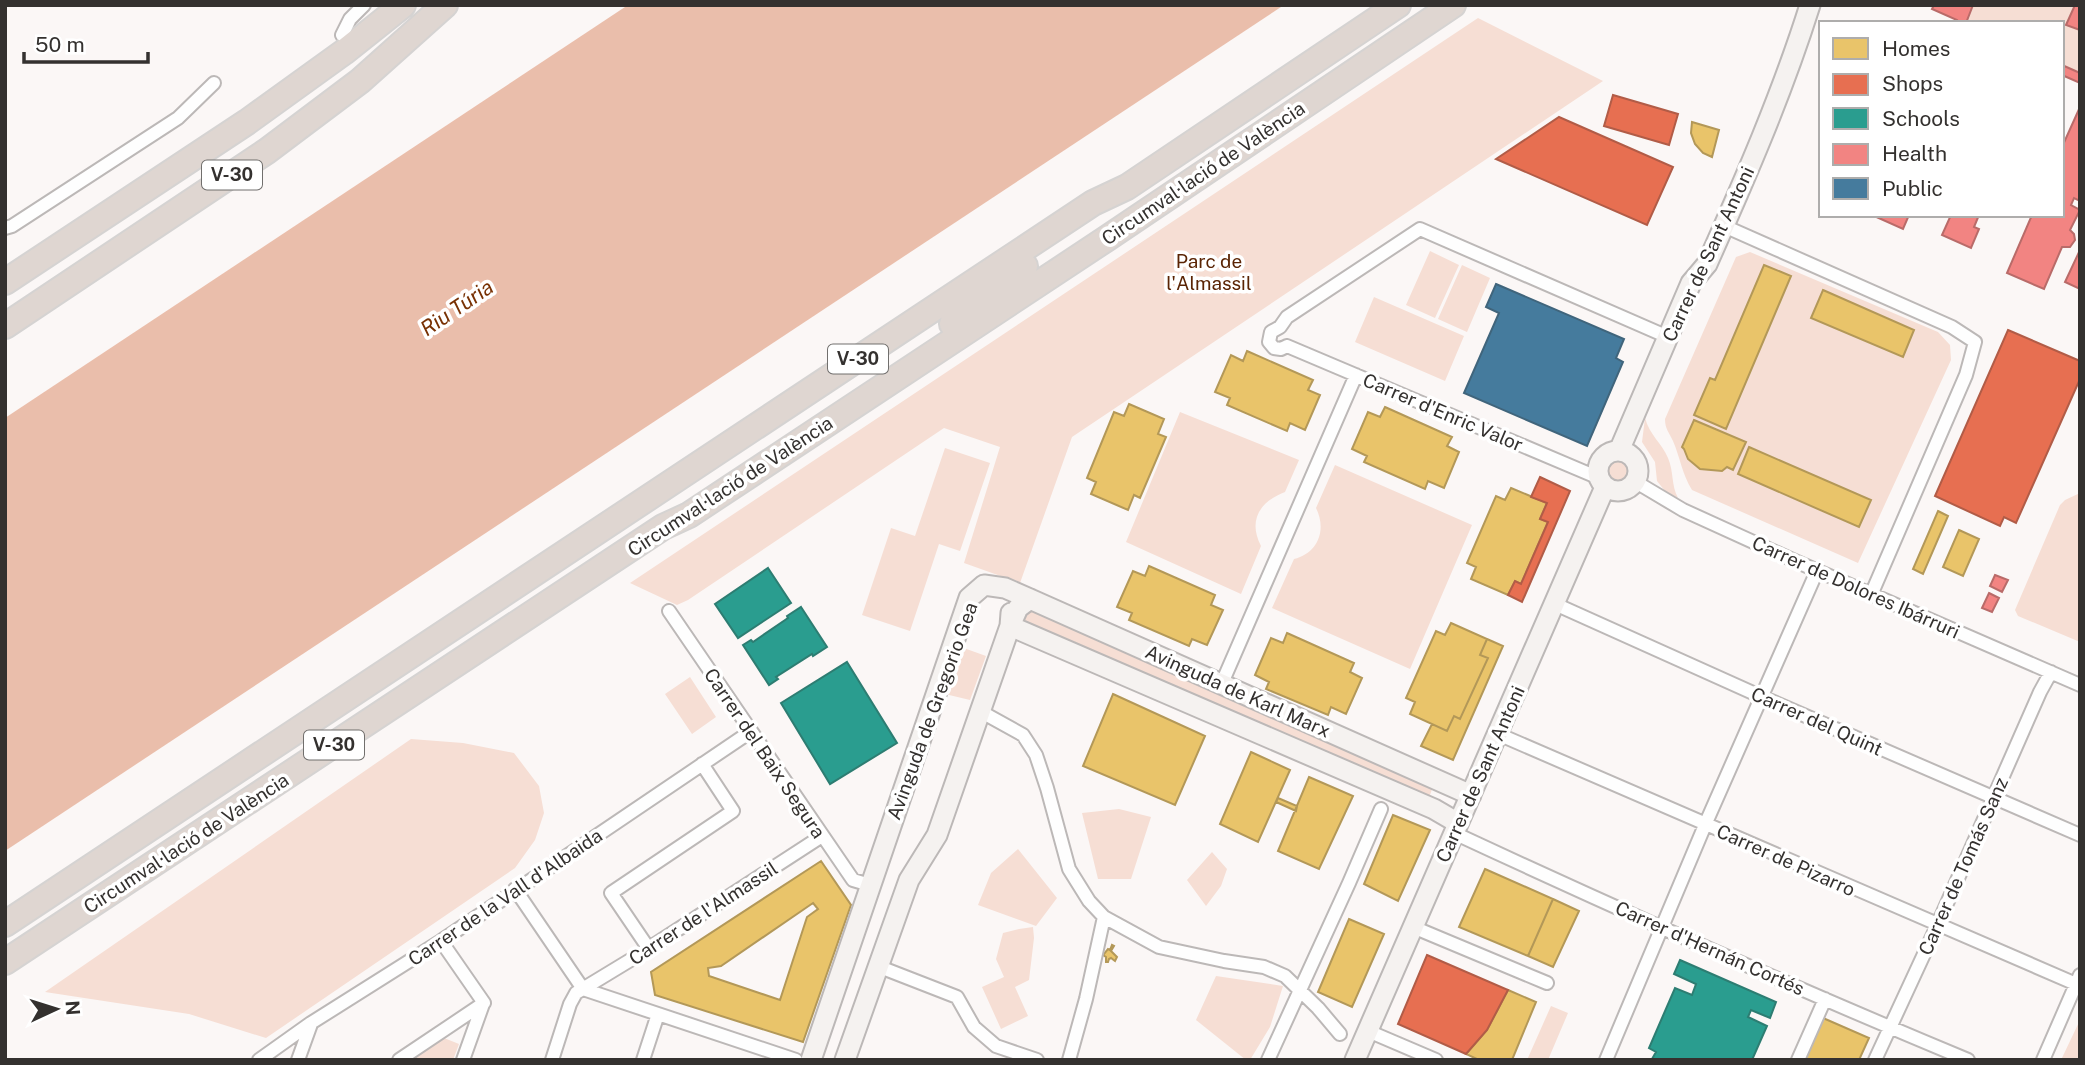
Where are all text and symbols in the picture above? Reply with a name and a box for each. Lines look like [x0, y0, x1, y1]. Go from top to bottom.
scale bar [24, 21, 149, 65]
legend [1819, 21, 2064, 217]
text: 50 m [35, 32, 85, 57]
text: Homes [1882, 36, 1950, 61]
text: Shops [1882, 71, 1943, 96]
street label: Circumval·lació de València [1097, 97, 1309, 249]
text: Schools [1882, 106, 1960, 131]
text: Health [1882, 141, 1947, 166]
road number: V-30 [202, 160, 262, 190]
street label: Carrer de Sant Antoni [1658, 163, 1758, 345]
text: Public [1882, 176, 1943, 201]
park label: Parc de l'Almassil [1166, 250, 1252, 294]
water label: Riu Túria [415, 274, 498, 341]
road number: V-30 [828, 344, 888, 374]
street label: Carrer d'Enric Valor [1360, 368, 1526, 456]
street label: Circumval·lació de València [623, 411, 837, 561]
street label: Carrer de Dolores Ibárruri [1749, 531, 1963, 643]
street label: Avinguda de Gregorio Gea [882, 599, 982, 823]
street label: Avinguda de Karl Marx [1142, 640, 1334, 742]
street label: Carrer del Baix Segura [700, 664, 830, 842]
street label: Carrer de Sant Antoni [1431, 682, 1529, 866]
street label: Carrer del Quint [1748, 682, 1886, 760]
road number: V-30 [304, 730, 364, 760]
street label: Circumval·lació de València [79, 768, 293, 918]
street label: Carrer de Tomás Sanz [1914, 774, 2012, 958]
street label: Carrer de Pizarro [1713, 820, 1859, 900]
street label: Carrer de la Vall d'Albaida [404, 824, 606, 970]
street label: Carrer de l'Almassil [625, 857, 781, 969]
street label: Carrer d'Hernán Cortés [1612, 896, 1808, 1000]
north arrow [21, 974, 91, 1044]
text: N [61, 1000, 84, 1016]

